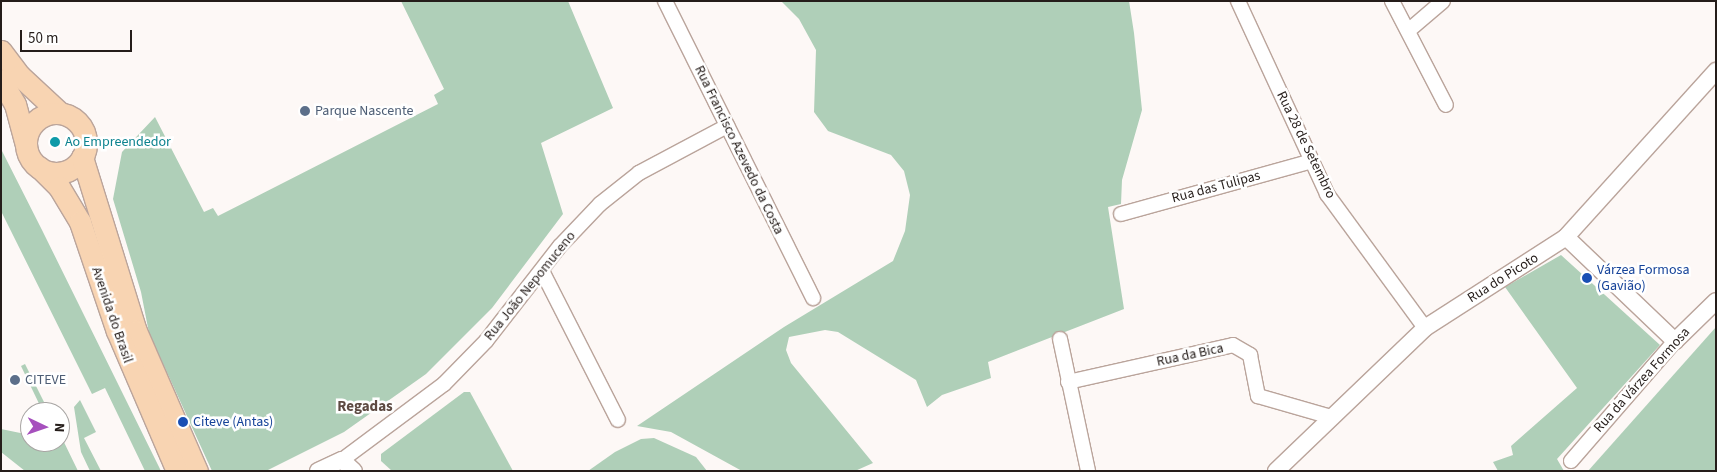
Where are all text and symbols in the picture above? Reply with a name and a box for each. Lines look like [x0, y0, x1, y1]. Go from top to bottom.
scale bar [22, 20, 135, 52]
text: 50 m [28, 28, 58, 49]
street label: Rua Francisco Azevedo da Costa [691, 63, 787, 237]
street label: Rua 28 de Setembro [1273, 89, 1339, 201]
place label: Parque Nascente [315, 103, 413, 119]
marker: Parque Nascente [299, 105, 311, 117]
place label: Ao Empreendedor [65, 134, 171, 150]
marker: Ao Empreendedor [49, 136, 61, 148]
street label: Rua das Tulipas [1170, 167, 1262, 207]
street label: Rua João Nepomuceno [481, 228, 579, 344]
street label: Rua do Picoto [1464, 250, 1542, 306]
place label: Várzea Formosa (Gavião) [1597, 262, 1689, 294]
street label: Avenida do Brasil [88, 265, 136, 365]
marker: Várzea Formosa (Gavião) [1581, 272, 1593, 284]
street label: Rua da Várzea Formosa [1590, 324, 1694, 436]
street label: Rua da Bica [1155, 340, 1225, 370]
place label: CITEVE [25, 372, 66, 388]
marker: CITEVE [9, 374, 21, 386]
district label: Regadas [337, 398, 393, 416]
north arrow [20, 402, 70, 452]
place label: Citeve (Antas) [193, 414, 273, 430]
marker: Citeve (Antas) [177, 416, 189, 428]
text: N [49, 423, 69, 433]

